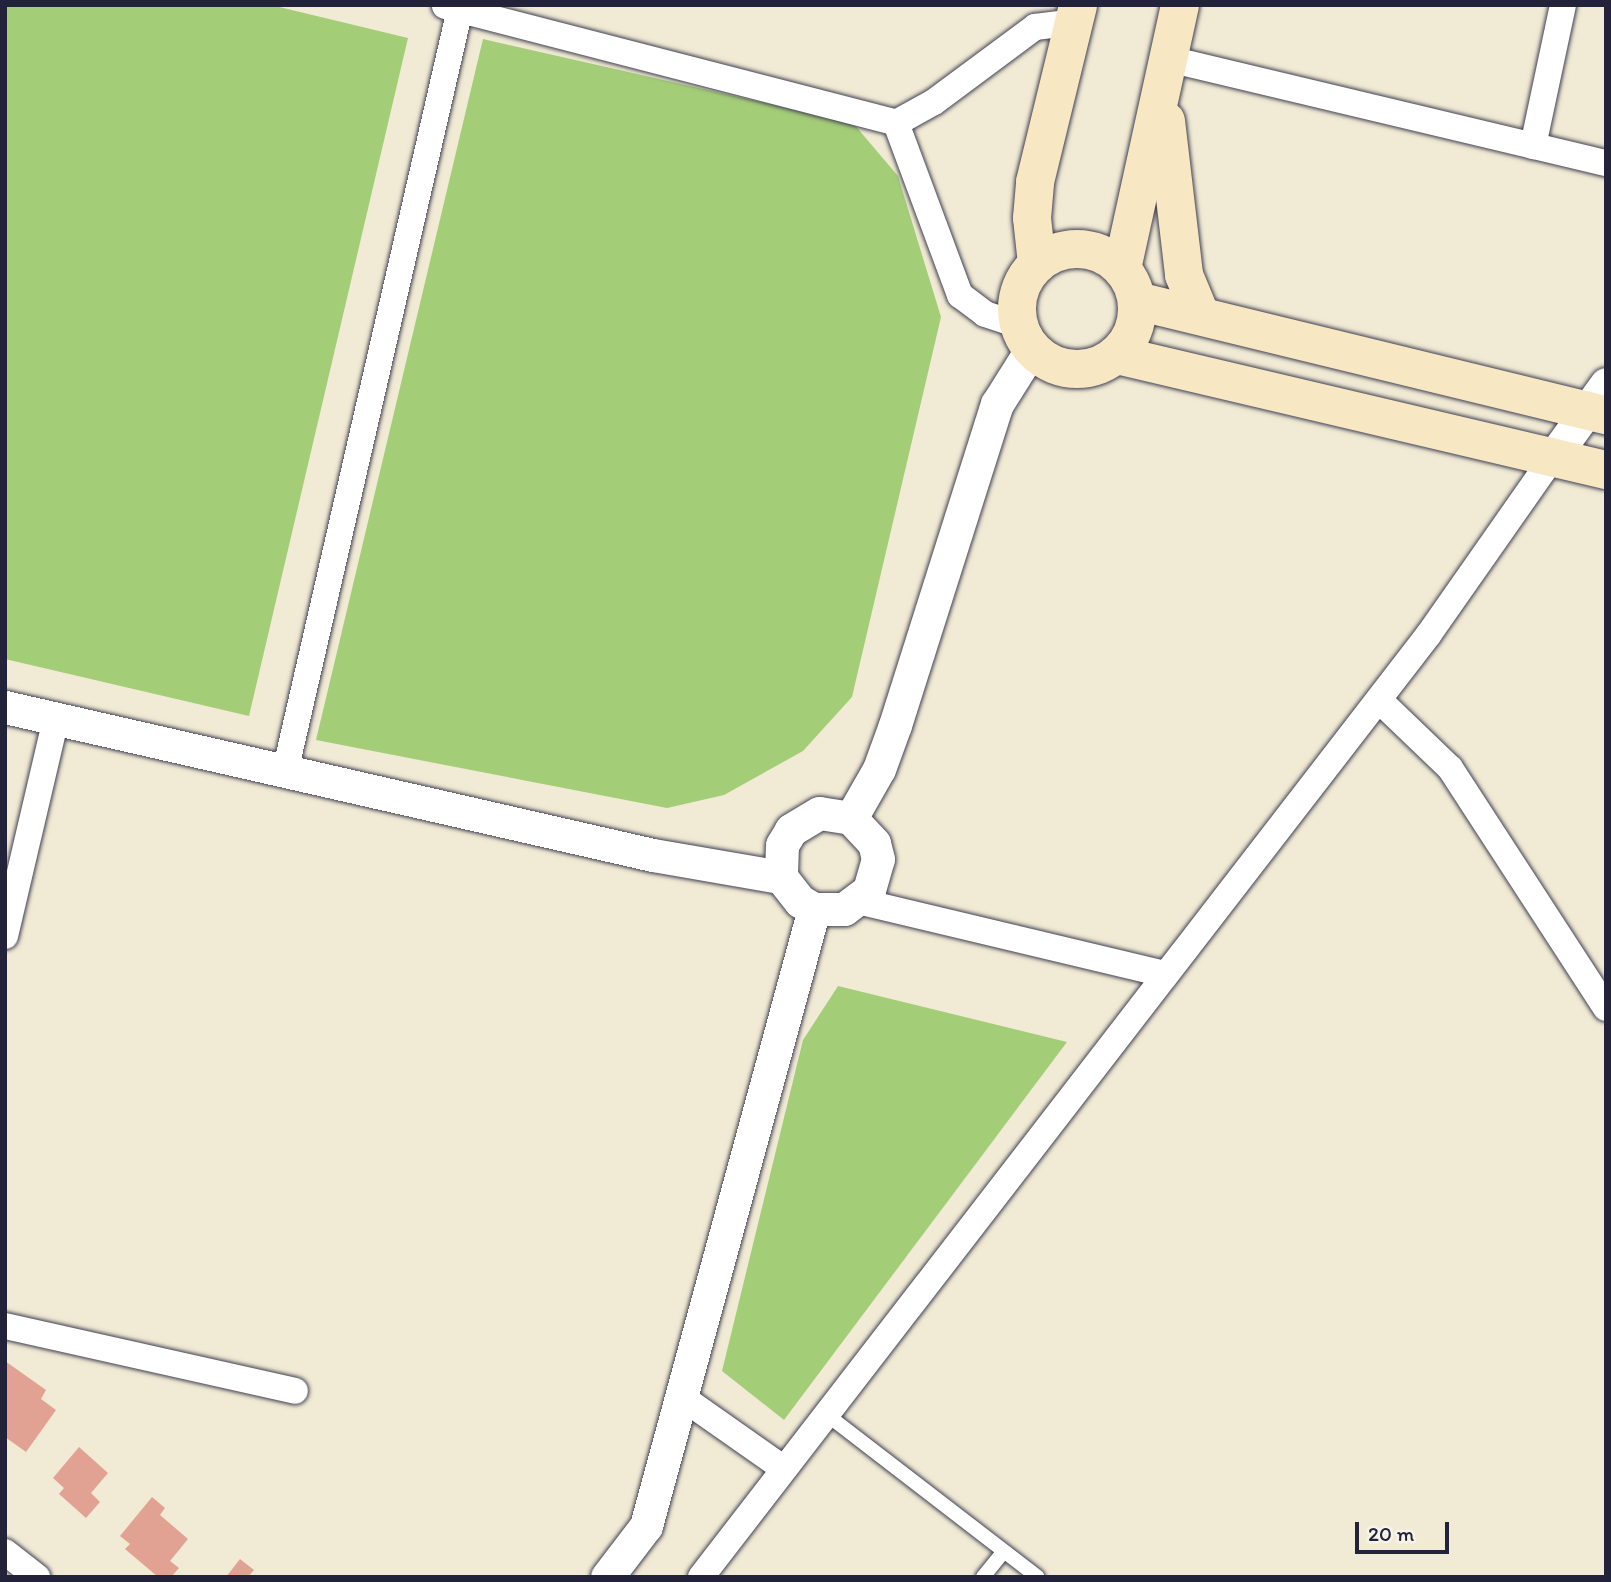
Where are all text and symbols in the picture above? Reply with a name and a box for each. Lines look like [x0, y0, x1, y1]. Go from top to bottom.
scale bar [1359, 1508, 1454, 1552]
text: 20 m [1368, 1521, 1414, 1546]

